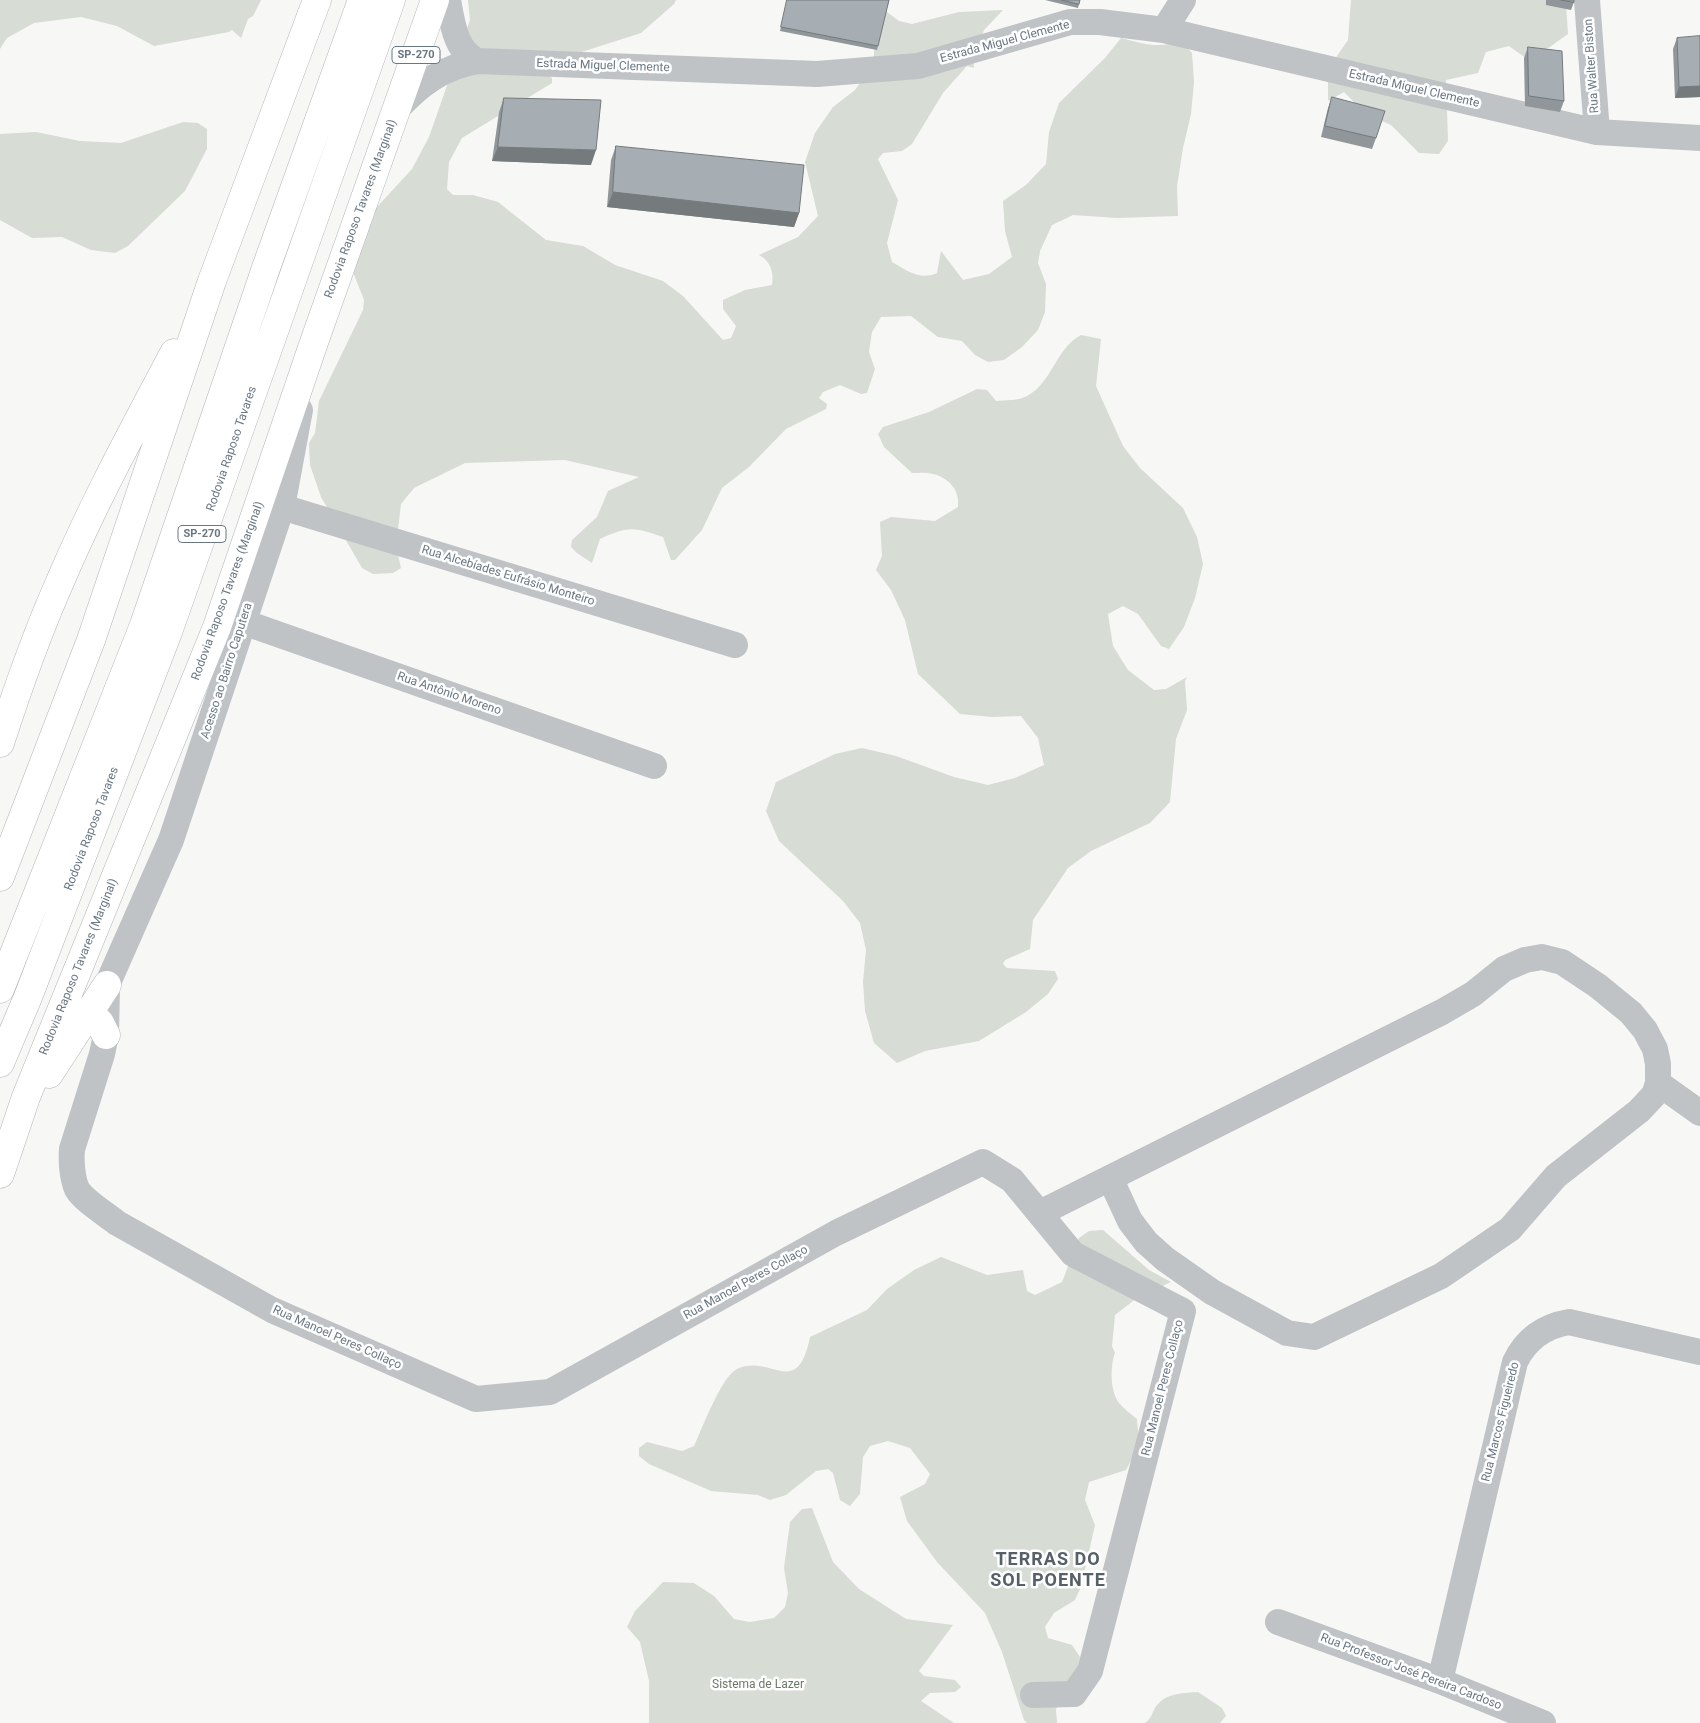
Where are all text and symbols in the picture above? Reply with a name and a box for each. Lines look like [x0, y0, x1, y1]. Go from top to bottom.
street label: Estrada Miguel Clemente [939, 18, 1071, 66]
street label: Rua Walter Biston [1582, 18, 1602, 114]
road number: SP-270 [392, 46, 440, 64]
street label: Estrada Miguel Clemente [536, 56, 670, 76]
street label: Estrada Miguel Clemente [1347, 67, 1481, 111]
street label: Rodovia Raposo Tavares (Marginal) [322, 118, 400, 300]
street label: Rodovia Raposo Tavares [204, 385, 260, 513]
street label: Rodovia Raposo Tavares (Marginal) [189, 500, 267, 682]
road number: SP-270 [178, 526, 226, 542]
street label: Rua Alcebíades Eufrásio Monteiro [420, 543, 596, 609]
street label: Acesso ao Bairro Caputera [198, 601, 256, 741]
street label: Rua Antônio Moreno [395, 669, 503, 719]
street label: Rodovia Raposo Tavares [62, 765, 122, 893]
street label: Rodovia Raposo Tavares (Marginal) [37, 877, 121, 1057]
street label: Rua Manoel Peres Collaço [681, 1243, 811, 1323]
street label: Rua Manoel Peres Collaço [270, 1303, 404, 1373]
street label: Rua Manoel Peres Collaço [1139, 1318, 1187, 1458]
street label: Rua Marcos Figueiredo [1479, 1361, 1523, 1483]
district label: TERRAS DO SOL POENTE [989, 1549, 1107, 1592]
street label: Rua Professor José Pereira Cardoso [1318, 1631, 1504, 1713]
park label: Sistema de Lazer [712, 1678, 804, 1692]

